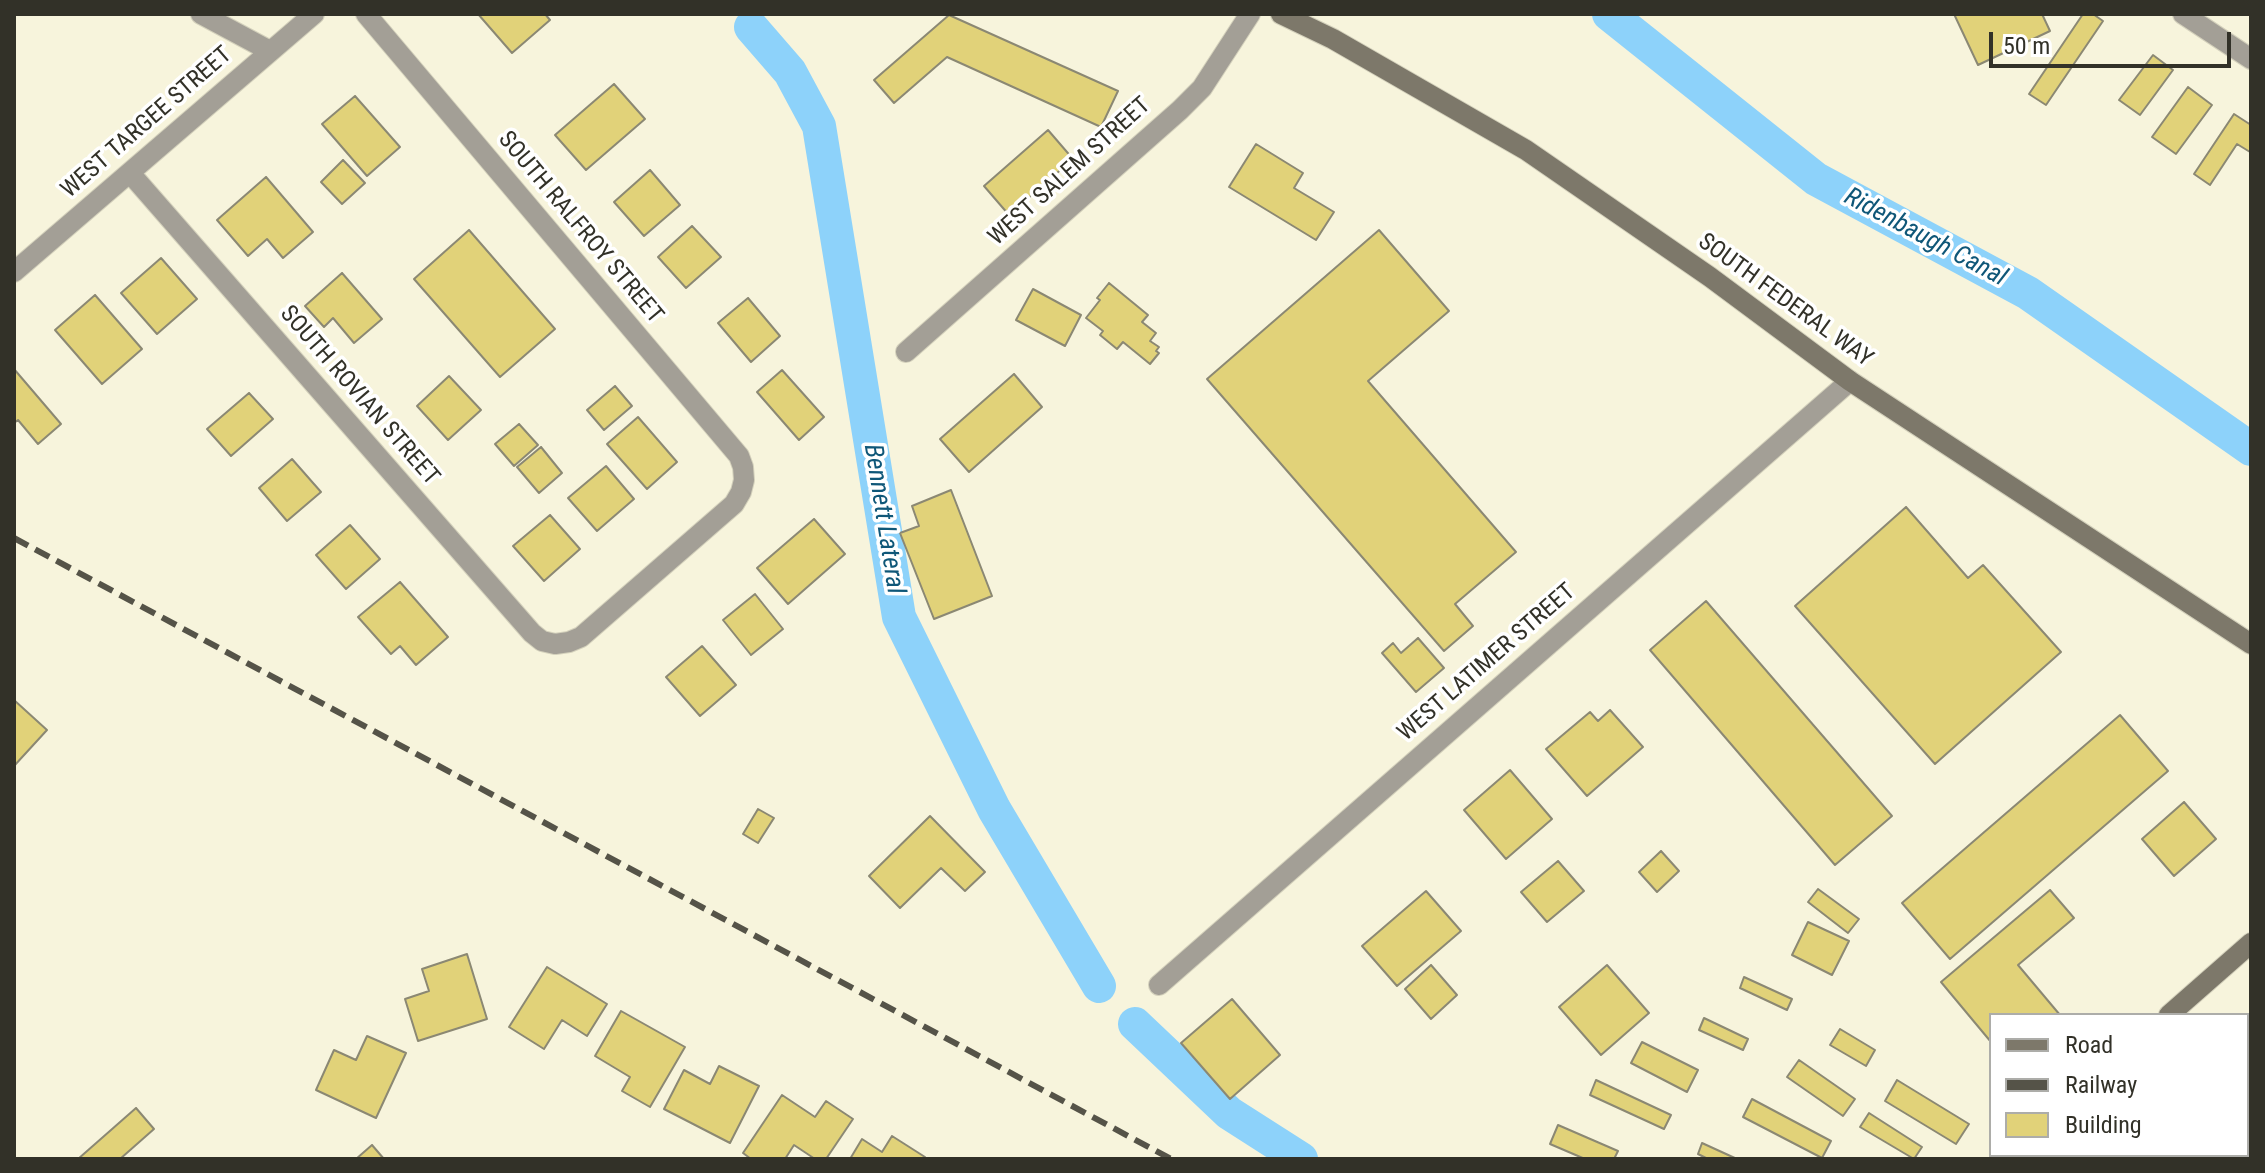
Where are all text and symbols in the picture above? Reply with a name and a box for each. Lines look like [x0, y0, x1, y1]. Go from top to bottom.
scale bar [1993, 16, 2235, 66]
text: 50 m [2003, 32, 2050, 60]
street label: WEST TARGEE STREET [56, 41, 238, 205]
street label: WEST SALEM STREET [983, 92, 1157, 252]
street label: SOUTH RALFROY STREET [491, 126, 669, 330]
water label: Ridenbaugh Canal [1838, 182, 2012, 294]
street label: SOUTH FEDERAL WAY [1692, 228, 1878, 374]
street label: SOUTH ROVIAN STREET [273, 300, 445, 492]
water label: Bennett Lateral [856, 442, 910, 596]
street label: WEST LATIMER STREET [1392, 578, 1582, 748]
legend [1989, 1013, 2249, 1157]
text: Road [2065, 1031, 2113, 1059]
text: Railway [2065, 1071, 2137, 1099]
text: Building [2065, 1111, 2142, 1139]

